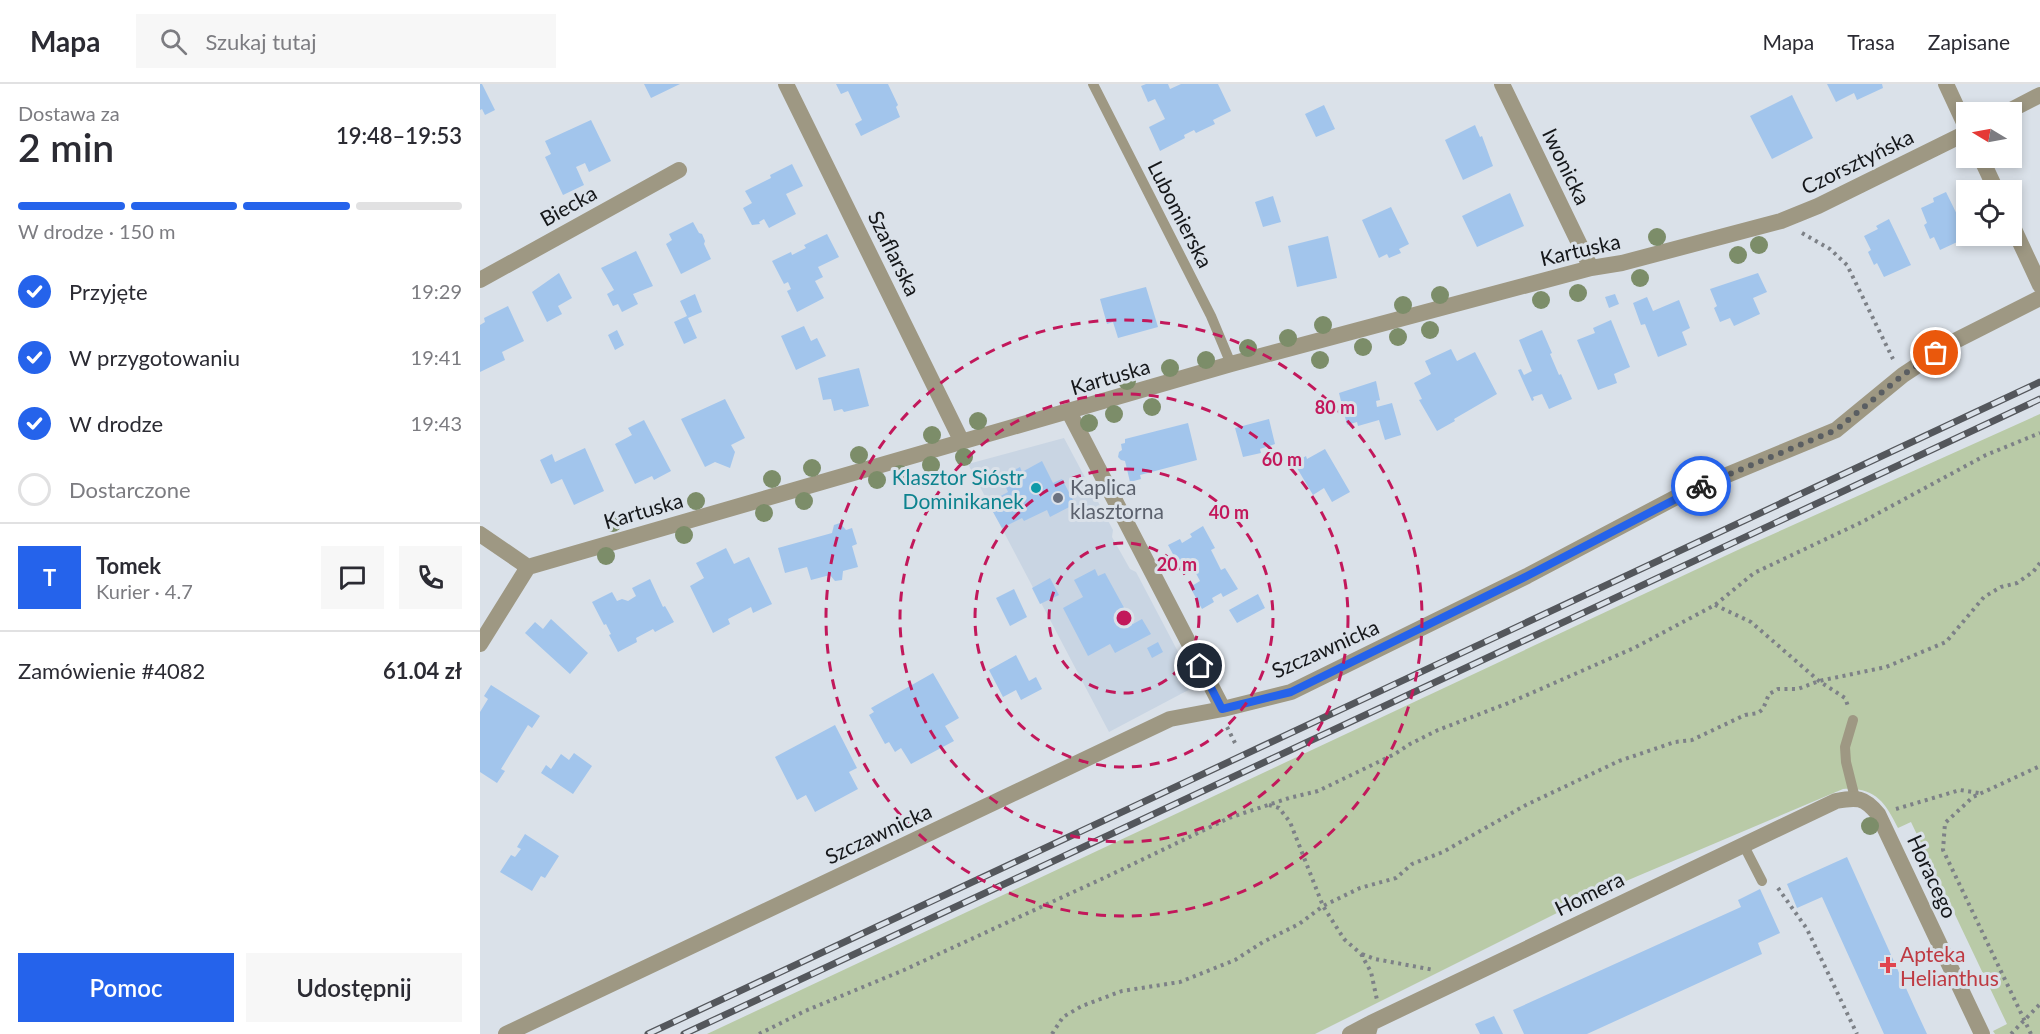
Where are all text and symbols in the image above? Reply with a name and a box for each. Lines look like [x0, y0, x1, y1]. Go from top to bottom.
search box [136, 14, 556, 68]
text: Mapa [30, 24, 100, 58]
icon: search [157, 25, 190, 58]
text: Szukaj tutaj [205, 28, 316, 55]
text: Mapa [1762, 29, 1814, 54]
text: Trasa [1847, 29, 1895, 54]
text: Zapisane [1928, 29, 2010, 54]
text: Dostawa za [18, 101, 120, 125]
north arrow [1956, 102, 2022, 168]
map controls [1956, 102, 2022, 246]
text: 19:48–19:53 [336, 122, 462, 149]
street label: Czorsztyńska [1797, 123, 1917, 199]
text: 2 min [18, 124, 114, 170]
street label: Iwonicka [1538, 124, 1596, 208]
street label: Lubomierska [1143, 156, 1219, 272]
street label: Biecka [535, 179, 601, 231]
button: locate [1956, 180, 2022, 246]
street label: Szaflarska [864, 206, 926, 300]
text: W drodze · 150 m [18, 219, 175, 243]
street label: Kartuska [1538, 228, 1622, 270]
icon: check [18, 275, 51, 308]
text: Przyjęte [69, 278, 148, 305]
text: 19:29 [411, 279, 462, 303]
pin [1910, 327, 1961, 378]
icon: bag [1919, 336, 1952, 369]
icon: check [18, 341, 51, 374]
text: W przygotowaniu [69, 344, 240, 371]
text: 19:41 [411, 345, 462, 369]
street label: Kartuska [1067, 353, 1153, 399]
text: 80 m [1315, 396, 1355, 418]
icon: check [18, 407, 51, 440]
text: W drodze [69, 410, 163, 437]
text: 19:43 [411, 411, 462, 435]
text: 60 m [1262, 448, 1302, 470]
courier [1671, 456, 1731, 516]
place label: Klasztor Sióstr Dominikanek [892, 464, 1024, 513]
icon: bike [1685, 470, 1718, 503]
place label: Kaplica klasztorna [1070, 474, 1164, 523]
text: Dostarczone [69, 476, 191, 503]
marker: Klasztor Sióstr Dominikanek [1029, 481, 1043, 495]
street label: Kartuska [600, 487, 686, 533]
marker: Kaplica klasztorna [1051, 491, 1065, 505]
text: 40 m [1209, 501, 1249, 523]
button: chat [321, 546, 384, 609]
button: phone [399, 546, 462, 609]
text: Tomek [96, 552, 161, 579]
text: 20 m [1157, 553, 1197, 575]
text: T [43, 564, 56, 591]
text: Kurier · 4.7 [96, 579, 193, 603]
centre of rings [1114, 608, 1134, 628]
street label: Szczawnicka [1268, 613, 1382, 683]
pin [1174, 640, 1225, 691]
icon: home [1183, 649, 1216, 682]
text: Zamówienie #4082 [18, 657, 205, 684]
text: 61.04 zł [383, 657, 462, 684]
street label: Szczawnicka [821, 797, 935, 869]
street label: Horacego [1903, 830, 1963, 922]
street label: Homera [1550, 866, 1628, 920]
place label: Apteka Helianthus [1900, 941, 1999, 990]
button: Pomoc [18, 953, 234, 1022]
button: Udostępnij [246, 953, 462, 1022]
marker: Apteka Helianthus [1881, 958, 1895, 972]

